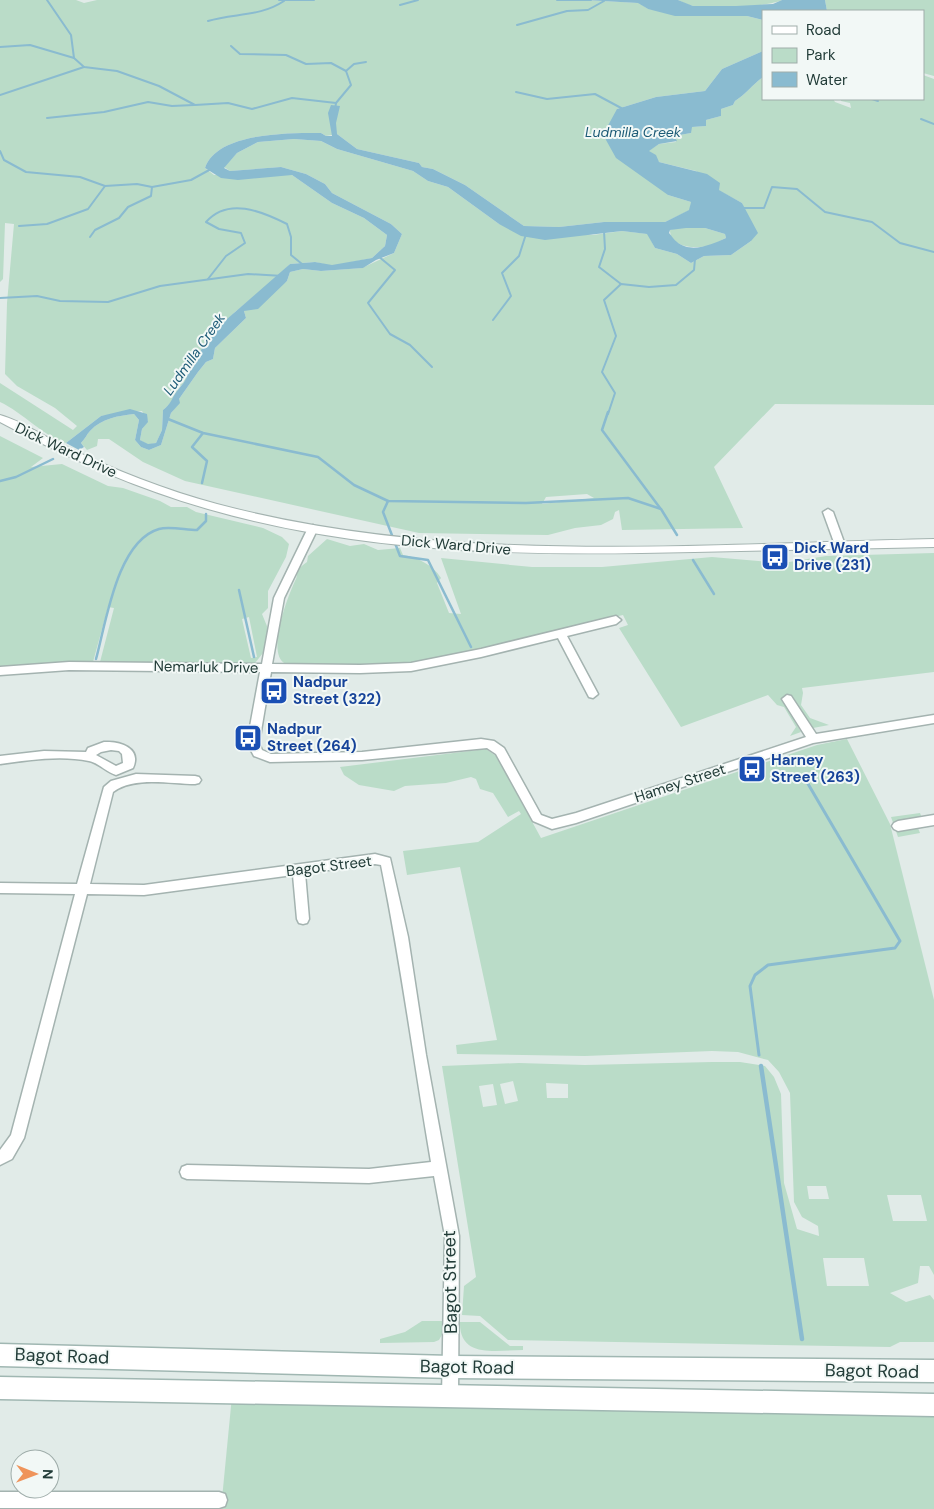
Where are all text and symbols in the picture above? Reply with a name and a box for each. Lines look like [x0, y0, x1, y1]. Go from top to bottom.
legend [762, 10, 924, 100]
text: Road [806, 20, 841, 40]
text: Park [806, 45, 836, 65]
text: Water [806, 70, 848, 90]
water label: Ludmilla Creek [585, 123, 682, 141]
water label: Ludmilla Creek [159, 309, 229, 398]
street label: Dick Ward Drive [12, 418, 120, 482]
street label: Dick Ward Drive [400, 530, 512, 560]
place label: Dick Ward Drive (231) [794, 538, 871, 575]
bus stop icon: Dick Ward Drive (231) [760, 542, 790, 572]
street label: Nemarluk Drive [153, 656, 259, 678]
place label: Nadpur Street (322) [293, 672, 381, 709]
bus stop icon: Nadpur Street (322) [259, 676, 289, 706]
place label: Nadpur Street (264) [267, 719, 357, 756]
bus stop icon: Nadpur Street (264) [233, 723, 263, 753]
place label: Harney Street (263) [771, 750, 860, 787]
bus stop icon: Harney Street (263) [737, 754, 767, 784]
street label: Hamey Street [632, 759, 728, 807]
street label: Bagot Street [285, 851, 373, 881]
street label: Bagot Street [437, 1230, 463, 1334]
street label: Bagot Road [14, 1342, 110, 1370]
street label: Bagot Road [420, 1354, 514, 1380]
street label: Bagot Road [825, 1358, 919, 1384]
north arrow [10, 1449, 60, 1499]
text: N [39, 1469, 57, 1479]

